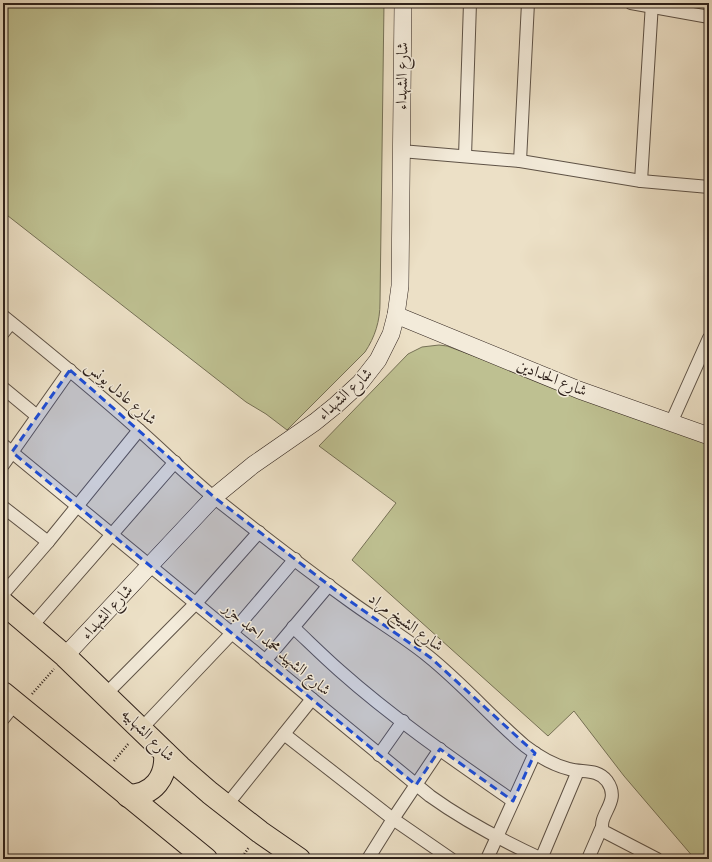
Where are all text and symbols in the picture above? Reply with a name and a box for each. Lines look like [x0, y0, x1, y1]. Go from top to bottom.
street label: شارع الشهداء [391, 42, 416, 110]
street label: شارع الحدادين [513, 355, 590, 404]
street label: شارع عادل يونس [79, 356, 161, 432]
street label: شارع الشهداء [313, 364, 379, 427]
street label: شارع الشهداء [77, 580, 140, 646]
street label: شارع الشيخ مراد [362, 588, 447, 659]
street label: شارع الشهيد محمد احمد جزر [216, 597, 335, 702]
street label: شارع الشهابيه [115, 704, 179, 768]

